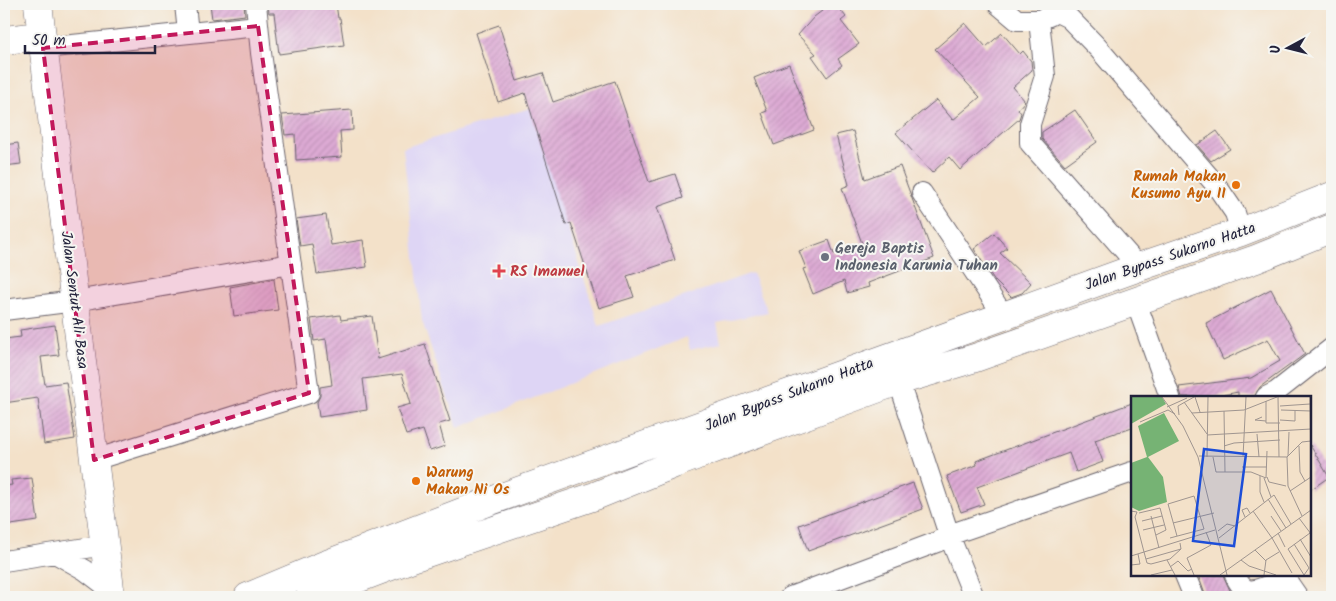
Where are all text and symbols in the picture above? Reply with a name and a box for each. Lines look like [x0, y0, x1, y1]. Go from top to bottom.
scale bar [25, 22, 155, 54]
north arrow [1264, 22, 1314, 72]
text: 50 m [32, 29, 66, 53]
text: U [1265, 43, 1288, 55]
place label: Rumah Makan Kusumo Ayu II [1131, 165, 1226, 206]
marker: Rumah Makan Kusumo Ayu II [1230, 179, 1242, 191]
street label: Jalan Bypass Sukarno Hatta [1082, 216, 1259, 297]
street label: Jalan Sentut Ali Basa [54, 230, 94, 370]
place label: Gereja Baptis Indonesia Karunia Tuhan [835, 237, 998, 278]
marker: Gereja Baptis Indonesia Karunia Tuhan [819, 251, 831, 263]
place label: RS Imanuel [510, 260, 585, 284]
marker: RS Imanuel [492, 264, 506, 278]
street label: Jalan Bypass Sukarno Hatta [701, 352, 877, 438]
inset map [1131, 396, 1311, 576]
place label: Warung Makan Ni Os [426, 461, 510, 502]
marker: Warung Makan Ni Os [410, 475, 422, 487]

